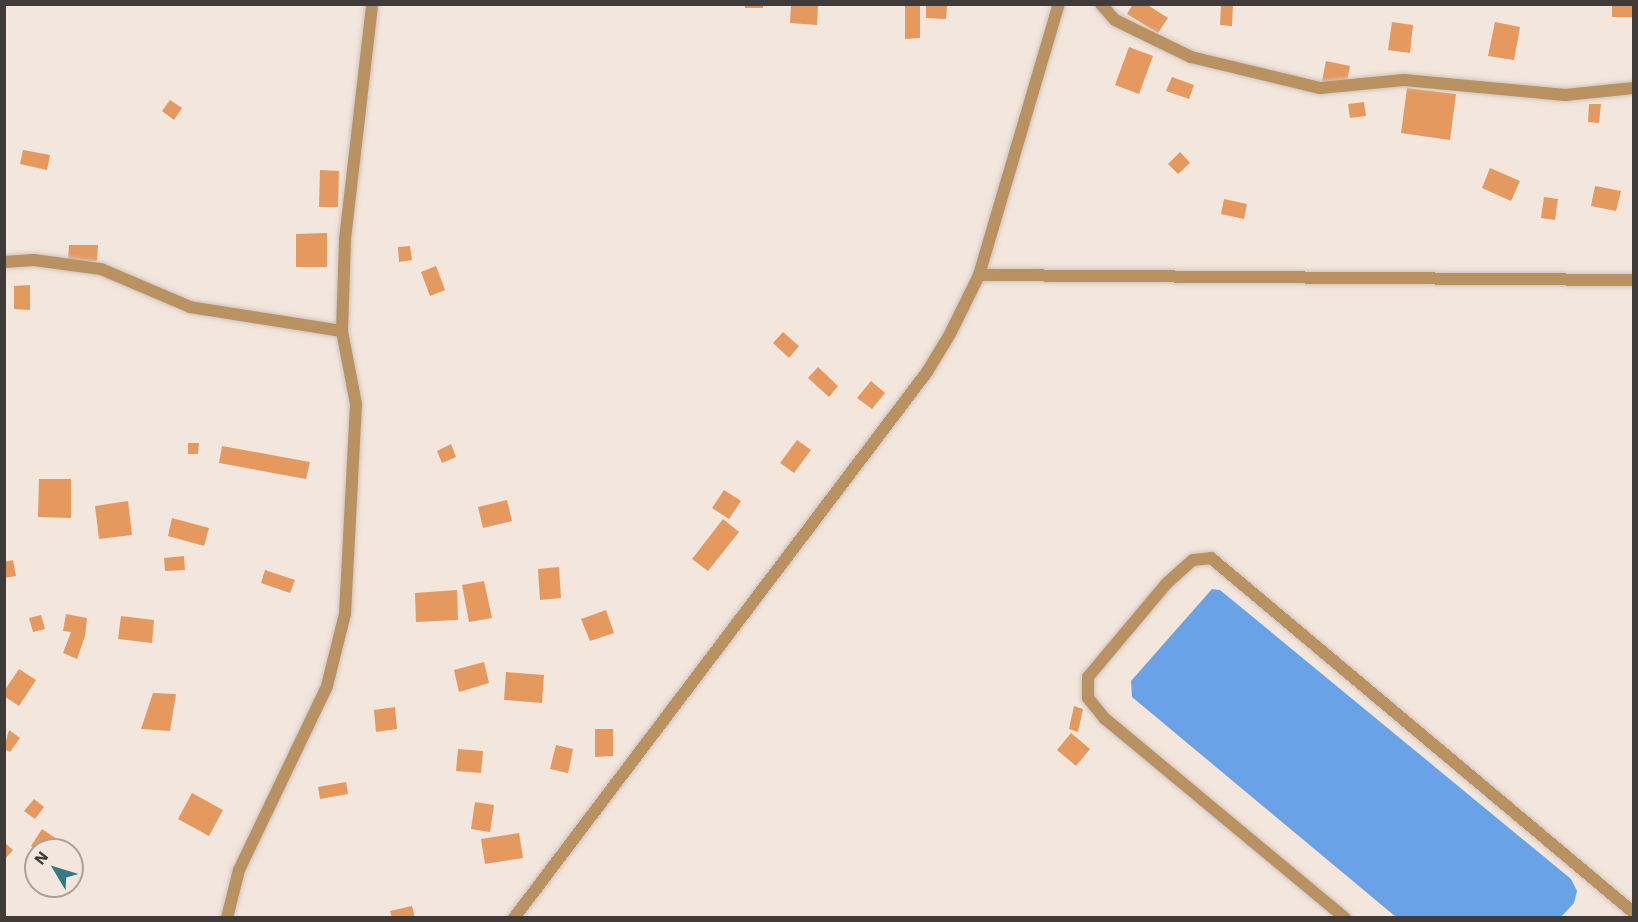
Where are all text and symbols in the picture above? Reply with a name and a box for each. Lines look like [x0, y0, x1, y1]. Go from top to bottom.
north arrow [24, 838, 84, 898]
text: N [30, 847, 52, 868]

